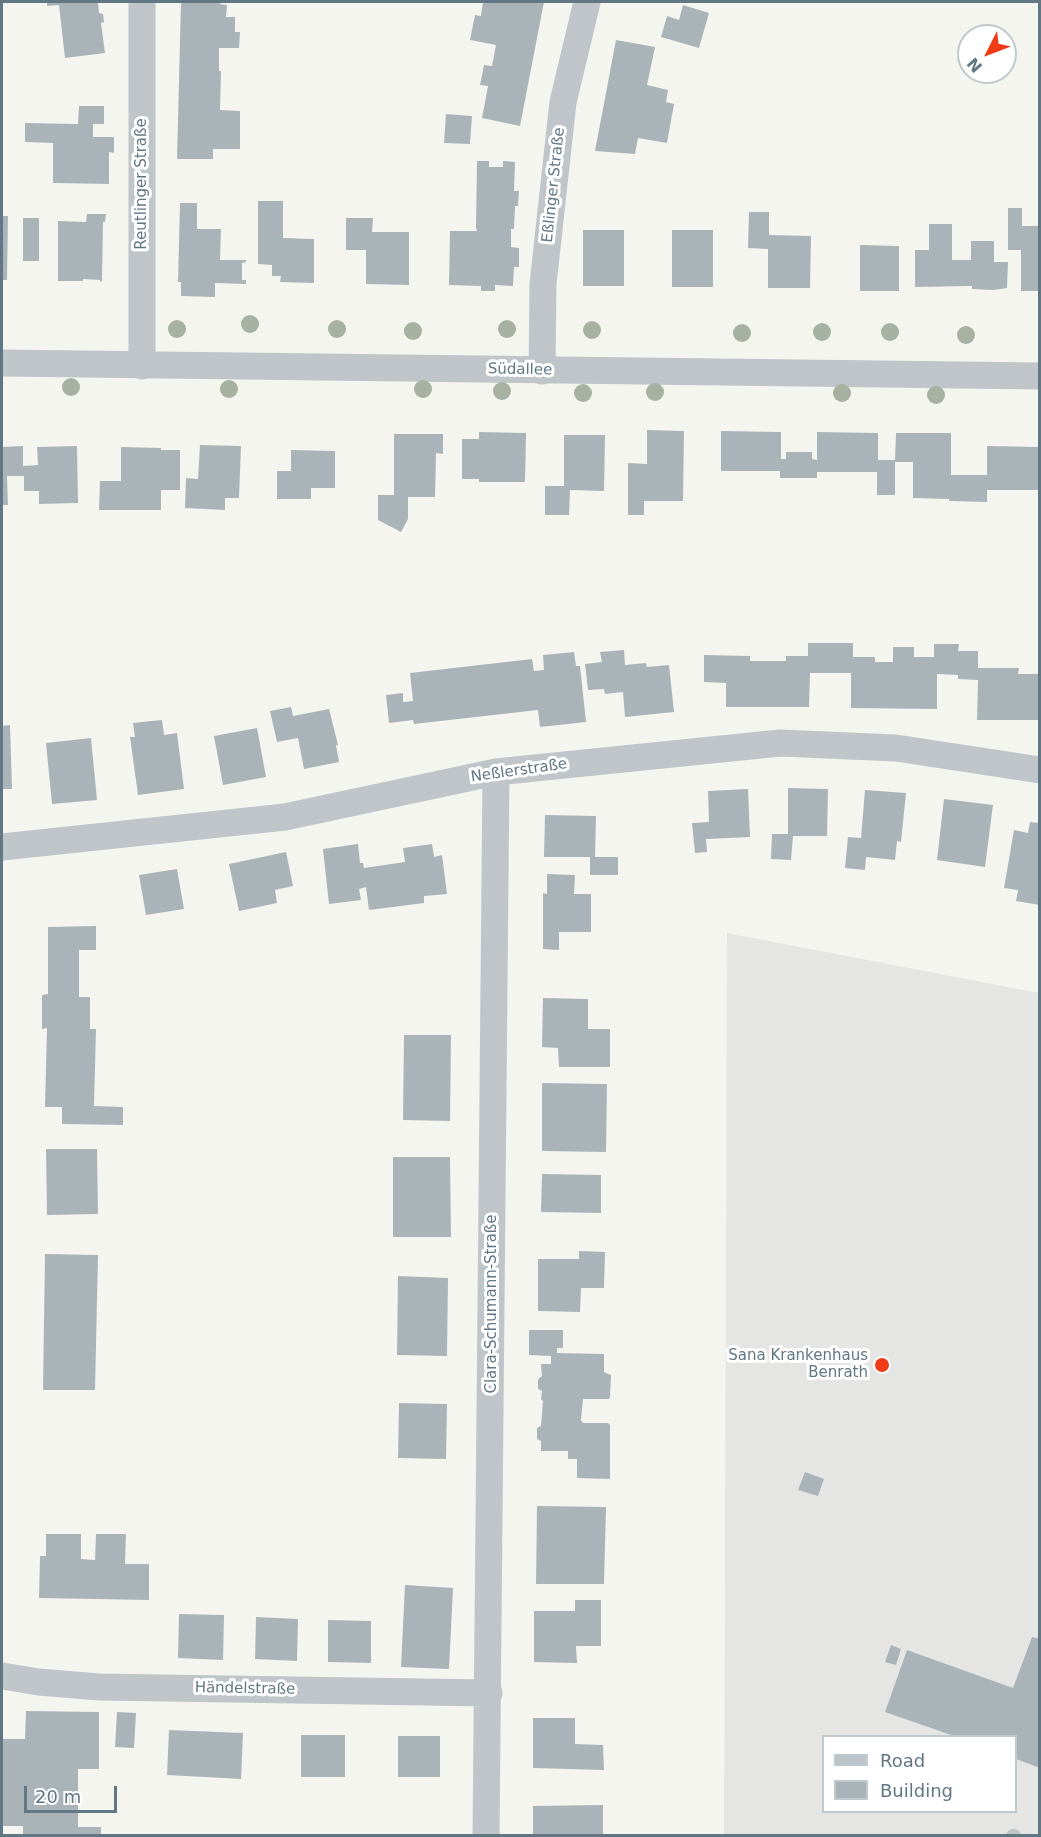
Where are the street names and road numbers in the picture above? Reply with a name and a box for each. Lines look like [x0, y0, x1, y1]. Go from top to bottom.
street label: Reutlinger Straße [133, 118, 151, 250]
street label: Eßlinger Straße [539, 126, 569, 244]
street label: Südallee [488, 360, 552, 380]
street label: Neßlerstraße [470, 755, 568, 787]
street label: Clara-Schumann-Straße [483, 1214, 501, 1394]
street label: Händelstraße [195, 1679, 295, 1699]

